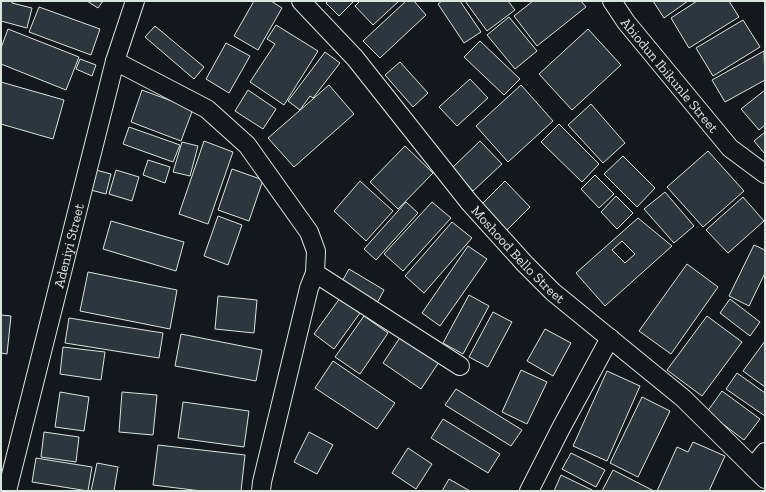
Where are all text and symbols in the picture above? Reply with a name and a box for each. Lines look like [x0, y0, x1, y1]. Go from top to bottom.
street label: Abiodun Ibikunle Street [617, 14, 722, 137]
street label: Adeniyi Street [50, 201, 88, 290]
street label: Moshood Bello Street [467, 202, 569, 308]

